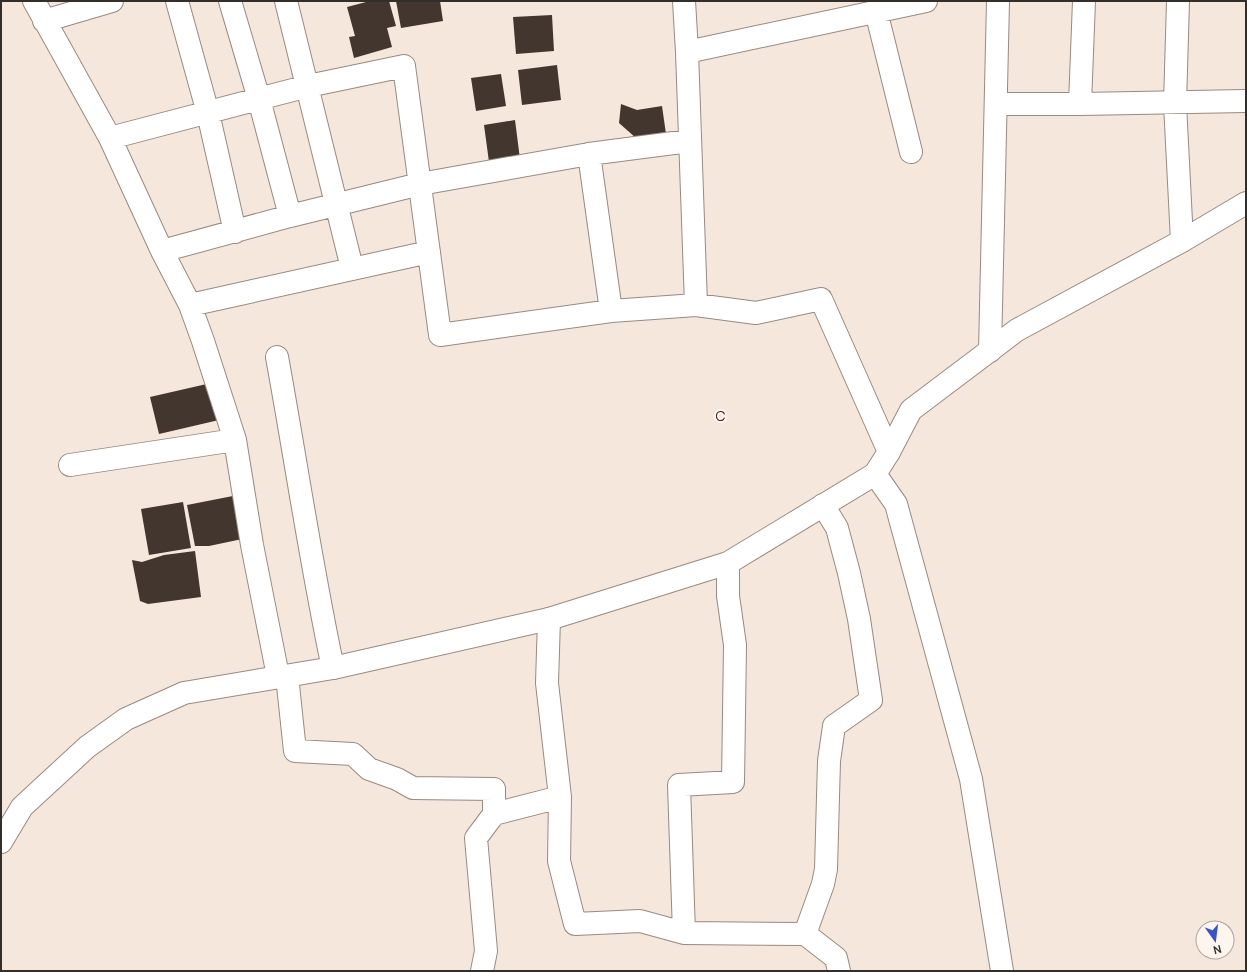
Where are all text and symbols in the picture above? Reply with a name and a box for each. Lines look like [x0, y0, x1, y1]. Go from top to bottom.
district label: C [715, 406, 727, 425]
north arrow [1195, 920, 1235, 960]
text: N [1212, 942, 1223, 958]

